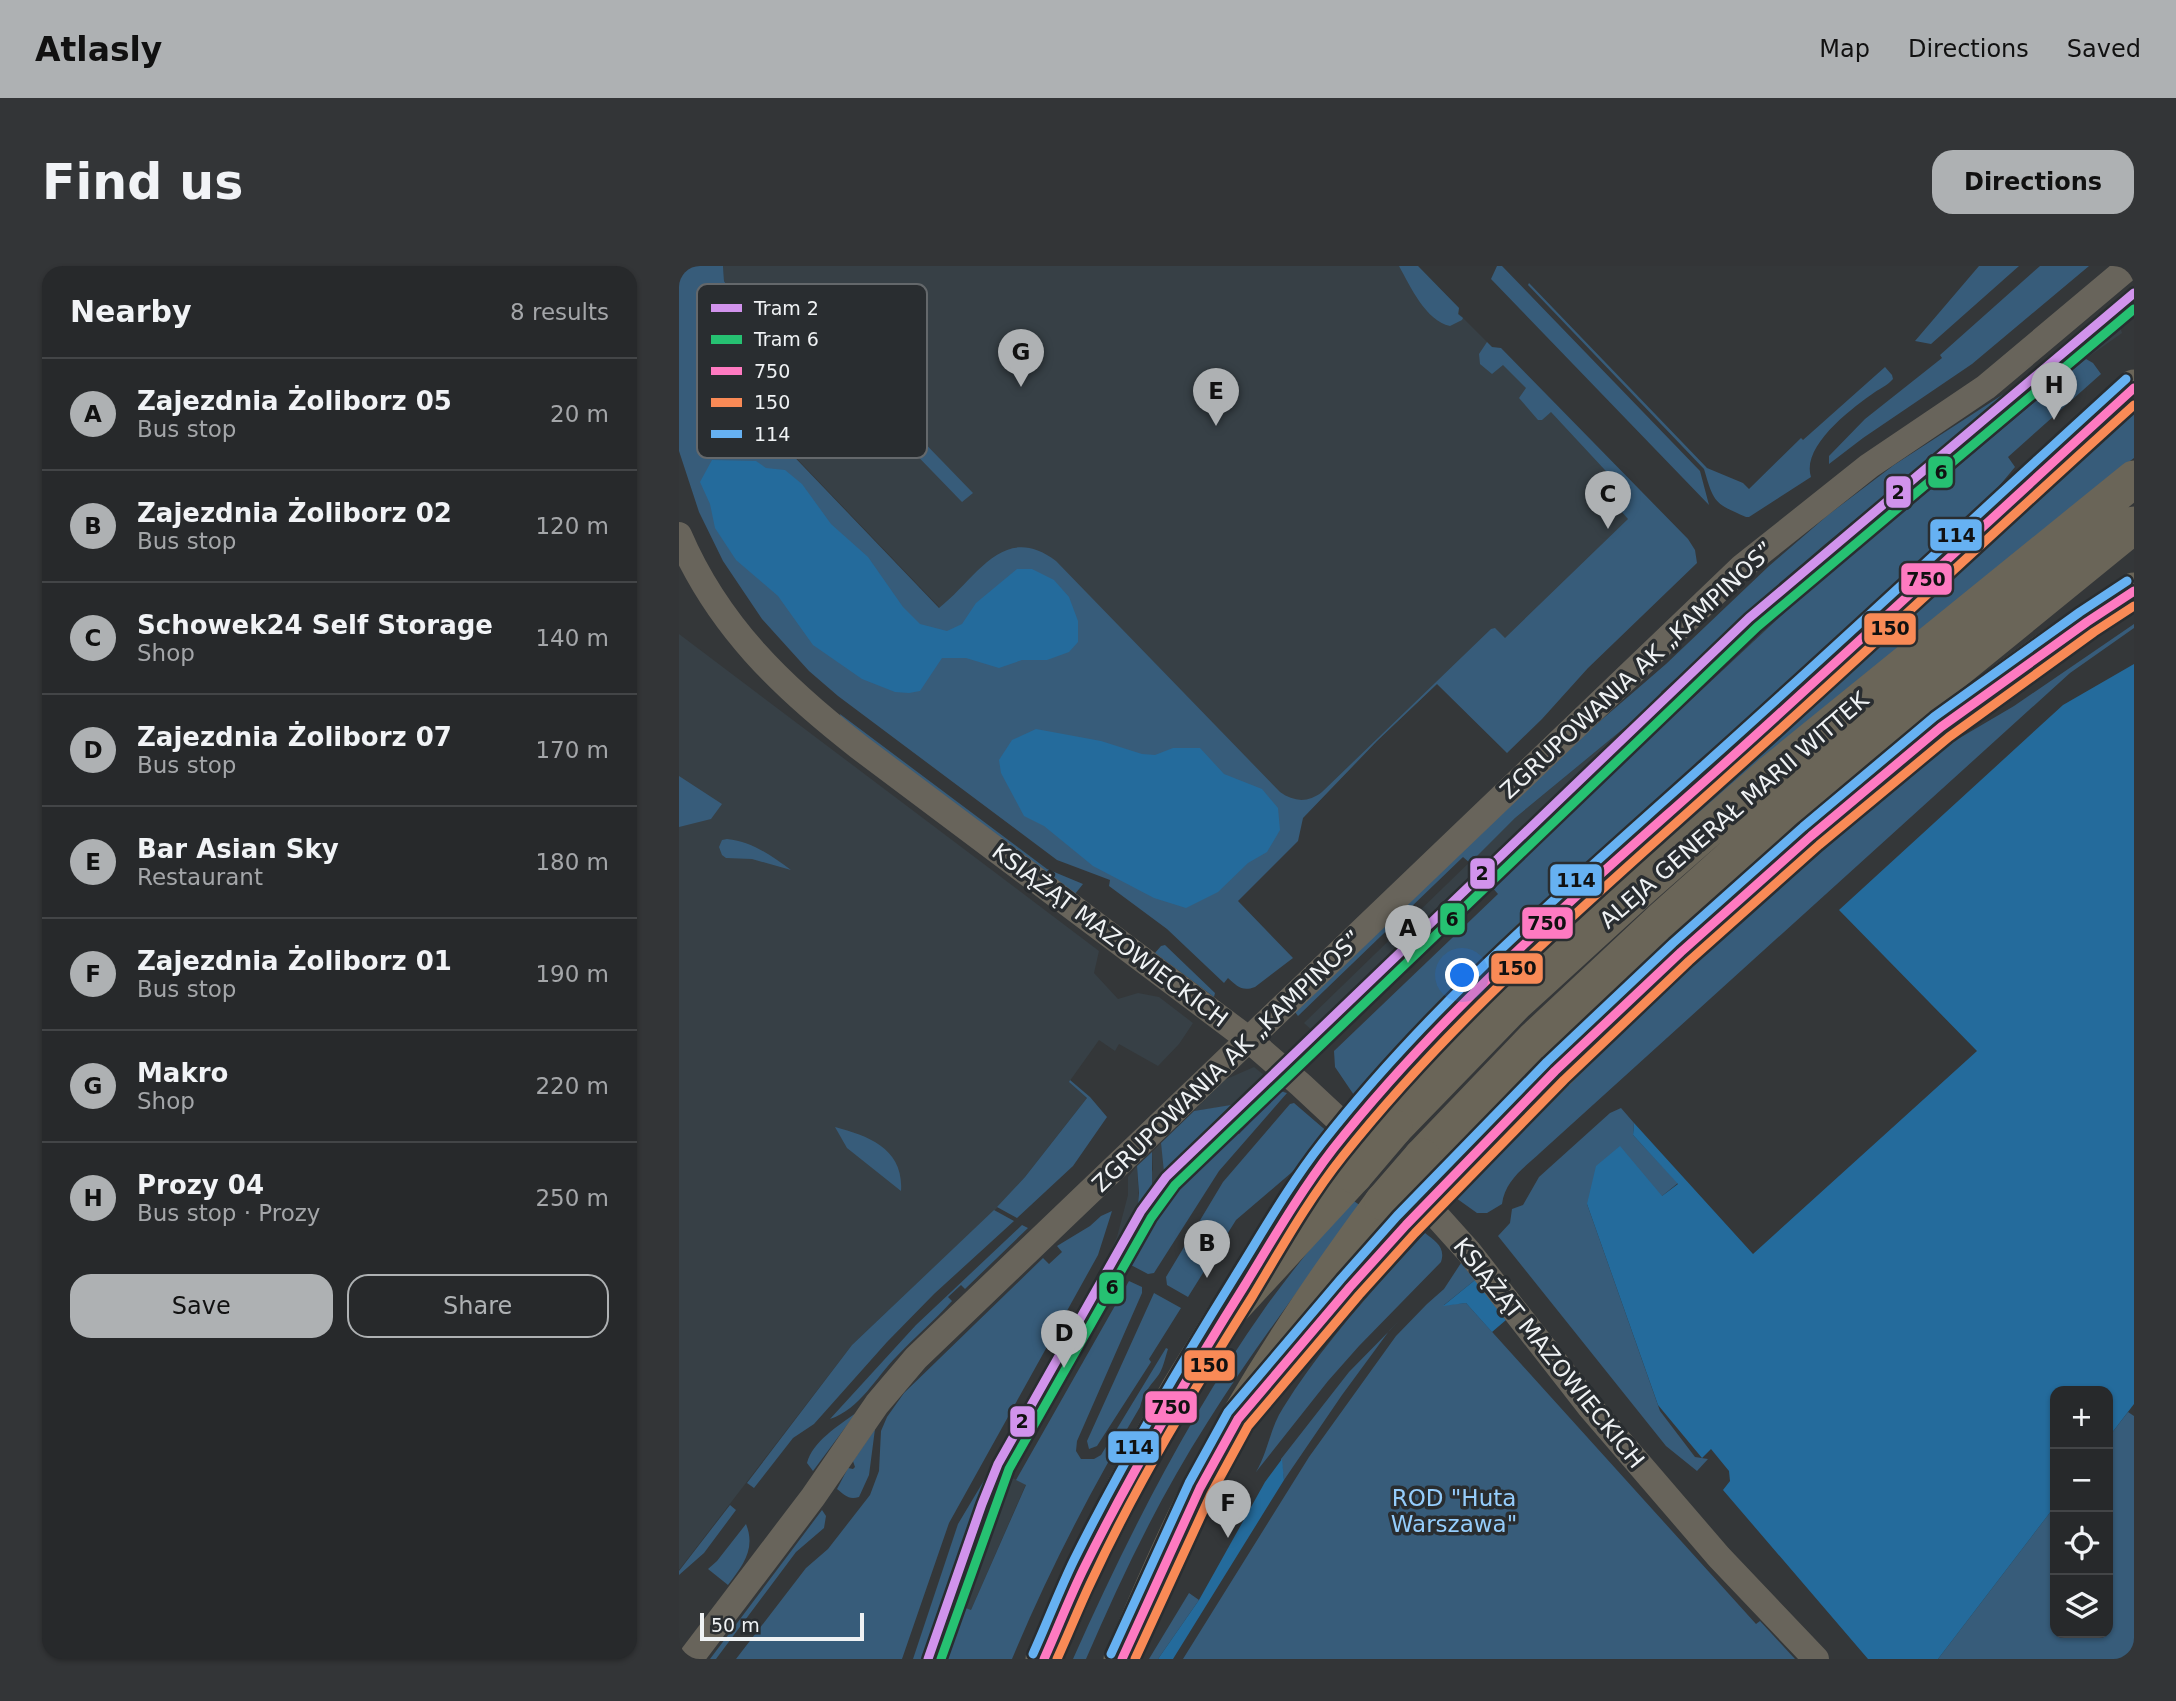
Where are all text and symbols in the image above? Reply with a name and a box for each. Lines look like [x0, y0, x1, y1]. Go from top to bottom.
text: Atlasly [35, 30, 162, 69]
text: Map [1819, 35, 1870, 63]
text: Directions [1908, 35, 2029, 63]
text: Saved [2067, 35, 2141, 63]
button: Directions [1932, 150, 2134, 214]
text: Find us [42, 154, 243, 211]
legend [697, 284, 927, 458]
text: Nearby [70, 294, 192, 329]
text: Tram 2 [753, 297, 819, 319]
text: 8 results [510, 299, 609, 325]
text: Tram 6 [753, 328, 819, 350]
pin: G [998, 329, 1044, 387]
text: 750 [754, 360, 790, 382]
pin: H [2031, 362, 2077, 420]
pin: E [1193, 368, 1239, 426]
text: Zajezdnia Żoliborz 05 [137, 386, 452, 416]
text: 150 [754, 391, 790, 413]
text: A [84, 401, 102, 427]
text: 20 m [550, 401, 609, 427]
text: Bus stop [137, 416, 236, 442]
text: 114 [754, 423, 790, 445]
line badge: 6 [1927, 455, 1954, 489]
text: 6 [1934, 461, 1948, 483]
pin: C [1585, 471, 1631, 529]
line badge: 2 [1885, 475, 1912, 509]
text: 2 [1891, 481, 1905, 503]
text: Zajezdnia Żoliborz 02 [137, 498, 452, 528]
text: B [84, 513, 102, 539]
text: 120 m [535, 513, 609, 539]
line badge: 114 [1929, 518, 1983, 552]
text: 114 [1936, 524, 1976, 546]
text: Bus stop [137, 528, 236, 554]
street label: ZGRUPOWANIA AK „KAMPINOS” [1495, 536, 1779, 804]
line badge: 750 [1900, 562, 1953, 596]
text: 750 [1906, 568, 1946, 590]
text: Schowek24 Self Storage [137, 610, 493, 640]
line badge: 150 [1863, 612, 1917, 646]
text: 150 [1870, 617, 1910, 639]
text: C [85, 625, 101, 651]
text: 140 m [535, 625, 609, 651]
text: Shop [137, 640, 195, 666]
street label: ALEJA GENERAŁ MARII WITTEK [1595, 686, 1874, 934]
text: Zajezdnia Żoliborz 07 [137, 722, 452, 752]
text: D [83, 737, 103, 763]
text: 170 m [535, 737, 609, 763]
text: Bus stop [137, 752, 236, 778]
text: Bar Asian Sky [137, 834, 339, 864]
street label: KSIĄŻĄT MAZOWIECKICH [987, 837, 1233, 1032]
text: E [85, 849, 101, 875]
text: 180 m [535, 849, 609, 875]
line badge: 2 [1469, 857, 1496, 890]
text: 2 [1475, 862, 1489, 884]
line badge: 114 [1549, 863, 1603, 897]
text: Restaurant [137, 864, 263, 890]
text: 114 [1556, 869, 1596, 891]
line badge: 6 [1439, 902, 1466, 936]
pin: A [1385, 905, 1431, 963]
line badge: 750 [1521, 906, 1574, 940]
text: 6 [1445, 908, 1459, 930]
text: 750 [1527, 912, 1567, 934]
street label: ZGRUPOWANIA AK „KAMPINOS” [1087, 925, 1367, 1197]
text: Zajezdnia Żoliborz 01 [137, 946, 452, 976]
line badge: 150 [1490, 952, 1544, 985]
text: 150 [1497, 957, 1537, 979]
your location [1445, 958, 1479, 992]
text: F [85, 961, 101, 987]
text: 190 m [535, 961, 609, 987]
text: Bus stop [137, 976, 236, 1002]
text: Makro [137, 1058, 228, 1088]
text: G [84, 1073, 102, 1099]
text: 220 m [535, 1073, 609, 1099]
text: Shop [137, 1088, 195, 1114]
text: Prozy 04 [137, 1170, 264, 1200]
text: H [83, 1185, 103, 1211]
text: 250 m [535, 1185, 609, 1211]
text: Bus stop · Prozy [137, 1200, 320, 1226]
pin: B [1184, 1220, 1230, 1278]
street label: KSIĄŻĄT MAZOWIECKICH [1448, 1232, 1651, 1473]
line badge: 6 [1098, 1271, 1125, 1305]
button: Save [70, 1274, 333, 1338]
button: Share [347, 1274, 609, 1338]
text: 6 [1105, 1276, 1119, 1298]
pin: D [1041, 1310, 1087, 1368]
line badge: 150 [1183, 1349, 1236, 1382]
text: 150 [1189, 1354, 1229, 1376]
map controls [2050, 1386, 2113, 1638]
button: + [2050, 1386, 2113, 1449]
line badge: 750 [1144, 1390, 1198, 1424]
text: 750 [1151, 1396, 1191, 1418]
line badge: 2 [1009, 1405, 1036, 1438]
text: 2 [1015, 1410, 1029, 1432]
line badge: 114 [1107, 1430, 1160, 1464]
text: 114 [1114, 1436, 1154, 1458]
button: − [2050, 1449, 2113, 1512]
pin: F [1205, 1480, 1251, 1538]
park label: ROD "Huta Warszawa" [1391, 1485, 1517, 1537]
button: locate [2050, 1512, 2113, 1575]
button: layers [2050, 1575, 2113, 1638]
scale bar [700, 1610, 865, 1642]
text: 50 m [711, 1614, 760, 1636]

